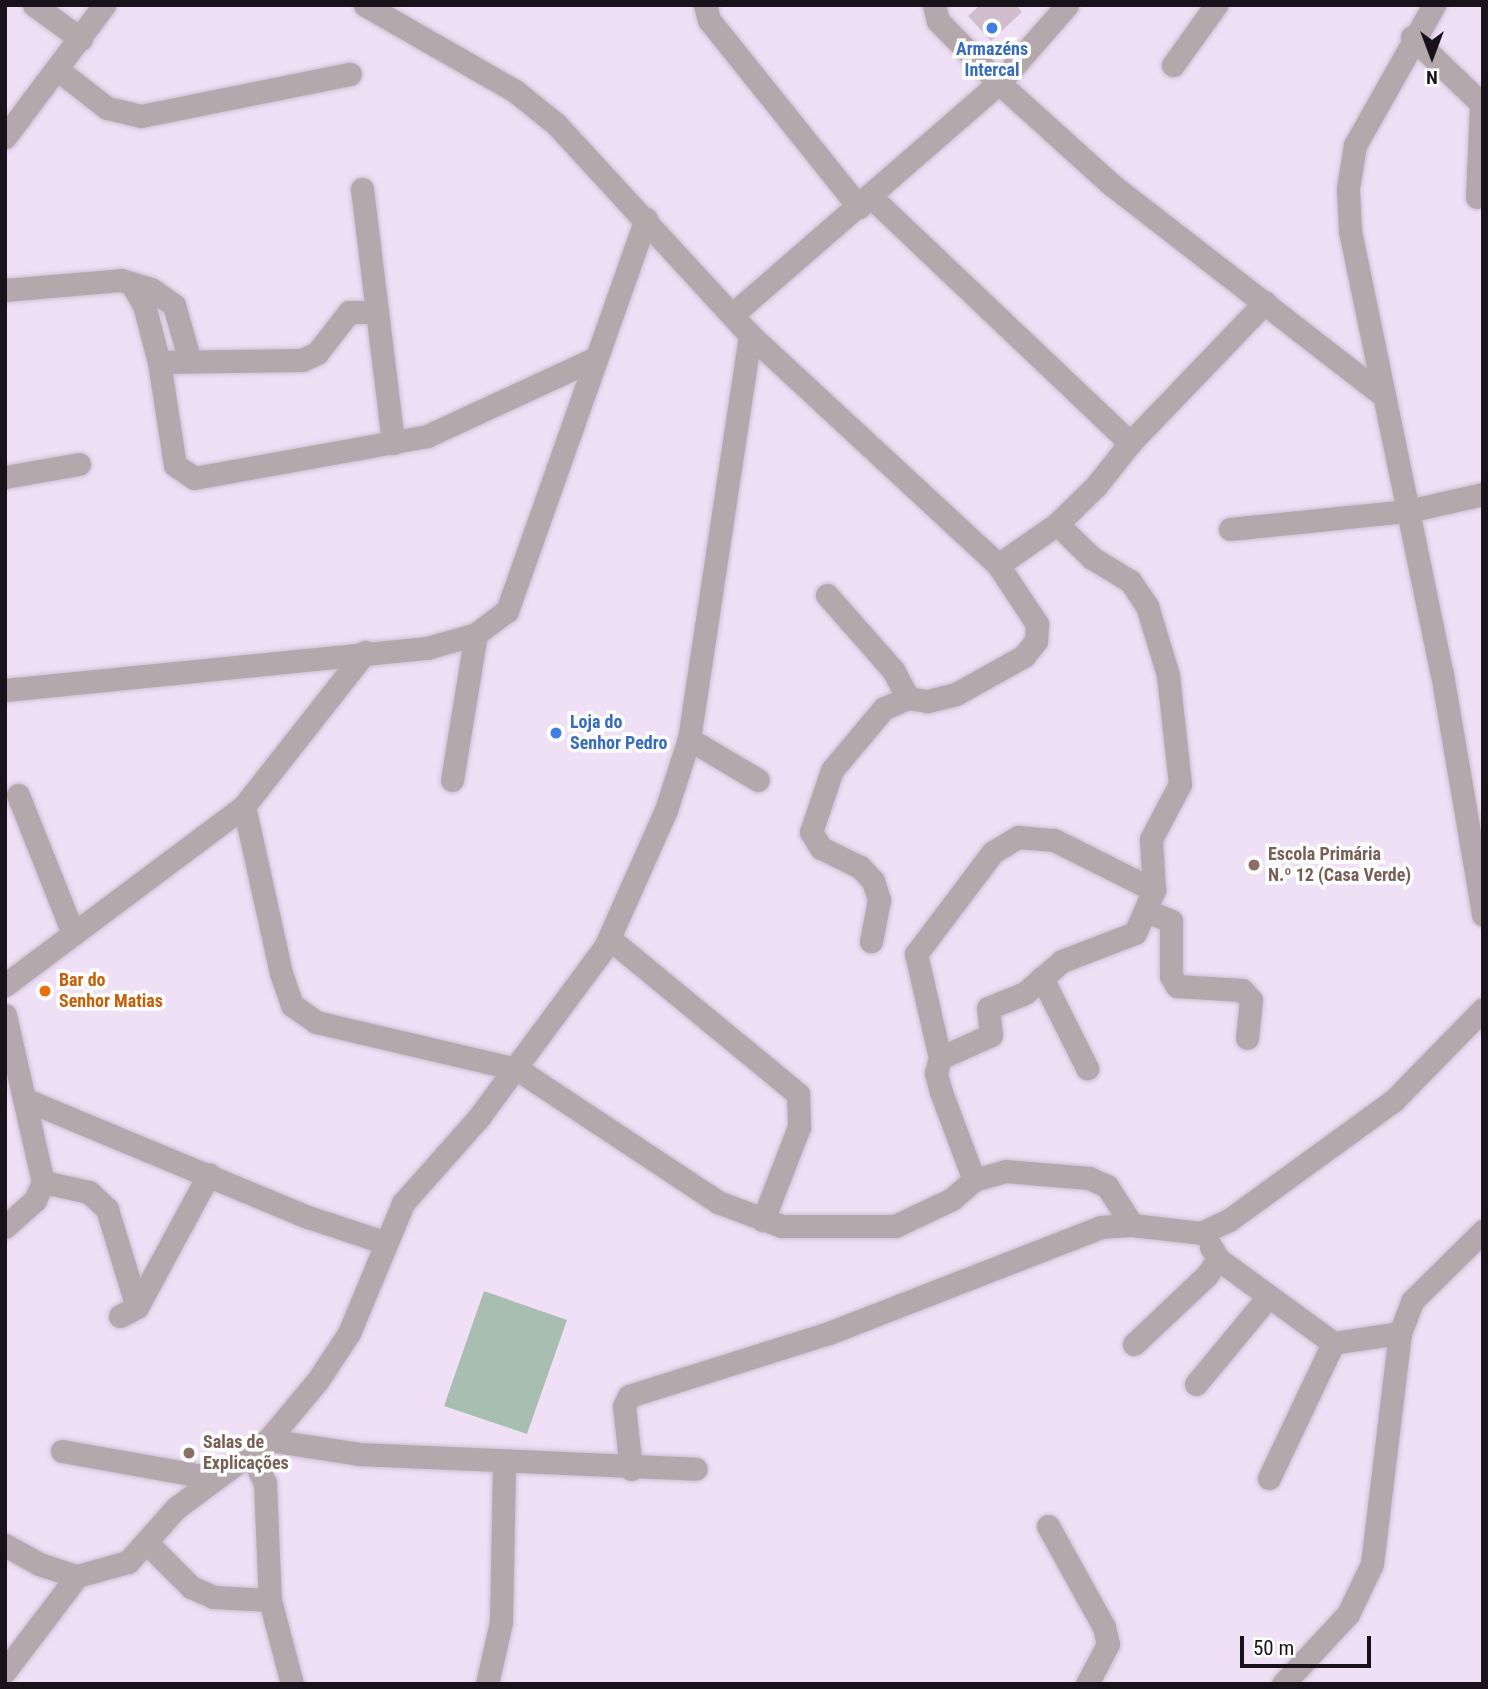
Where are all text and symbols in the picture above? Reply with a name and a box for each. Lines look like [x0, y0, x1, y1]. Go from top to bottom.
marker: Armazéns Intercal [984, 20, 1000, 36]
north arrow [1397, 21, 1467, 91]
place label: Armazéns Intercal [956, 39, 1028, 82]
text: N [1426, 66, 1438, 89]
place label: Loja do Senhor Pedro [570, 712, 667, 754]
marker: Loja do Senhor Pedro [548, 725, 564, 741]
place label: Escola Primária N.º 12 (Casa Verde) [1268, 844, 1411, 886]
marker: Escola Primária N.º 12 (Casa Verde) [1246, 857, 1262, 873]
place label: Bar do Senhor Matias [59, 970, 163, 1012]
marker: Bar do Senhor Matias [37, 983, 53, 999]
place label: Salas de Explicações [203, 1432, 289, 1474]
marker: Salas de Explicações [181, 1445, 197, 1461]
scale bar [1243, 1622, 1374, 1666]
text: 50 m [1253, 1636, 1294, 1660]

